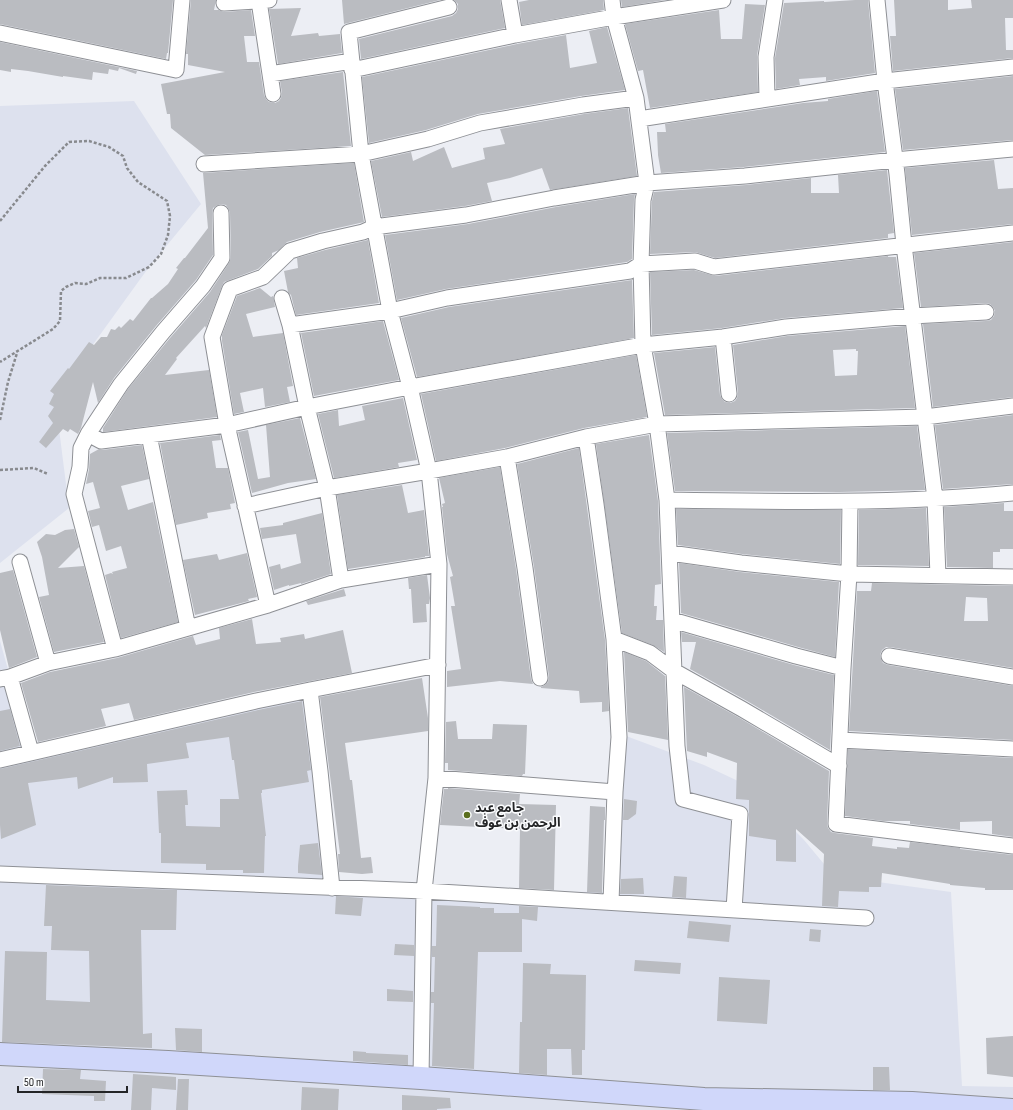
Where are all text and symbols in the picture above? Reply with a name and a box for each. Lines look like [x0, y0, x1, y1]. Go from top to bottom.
place label: جامع عبد الرحمن بن عوف [475, 800, 561, 831]
marker: جامع عبد الرحمن بن عوف [462, 810, 472, 820]
scale bar [18, 1068, 127, 1094]
text: 50 m [24, 1075, 44, 1090]

